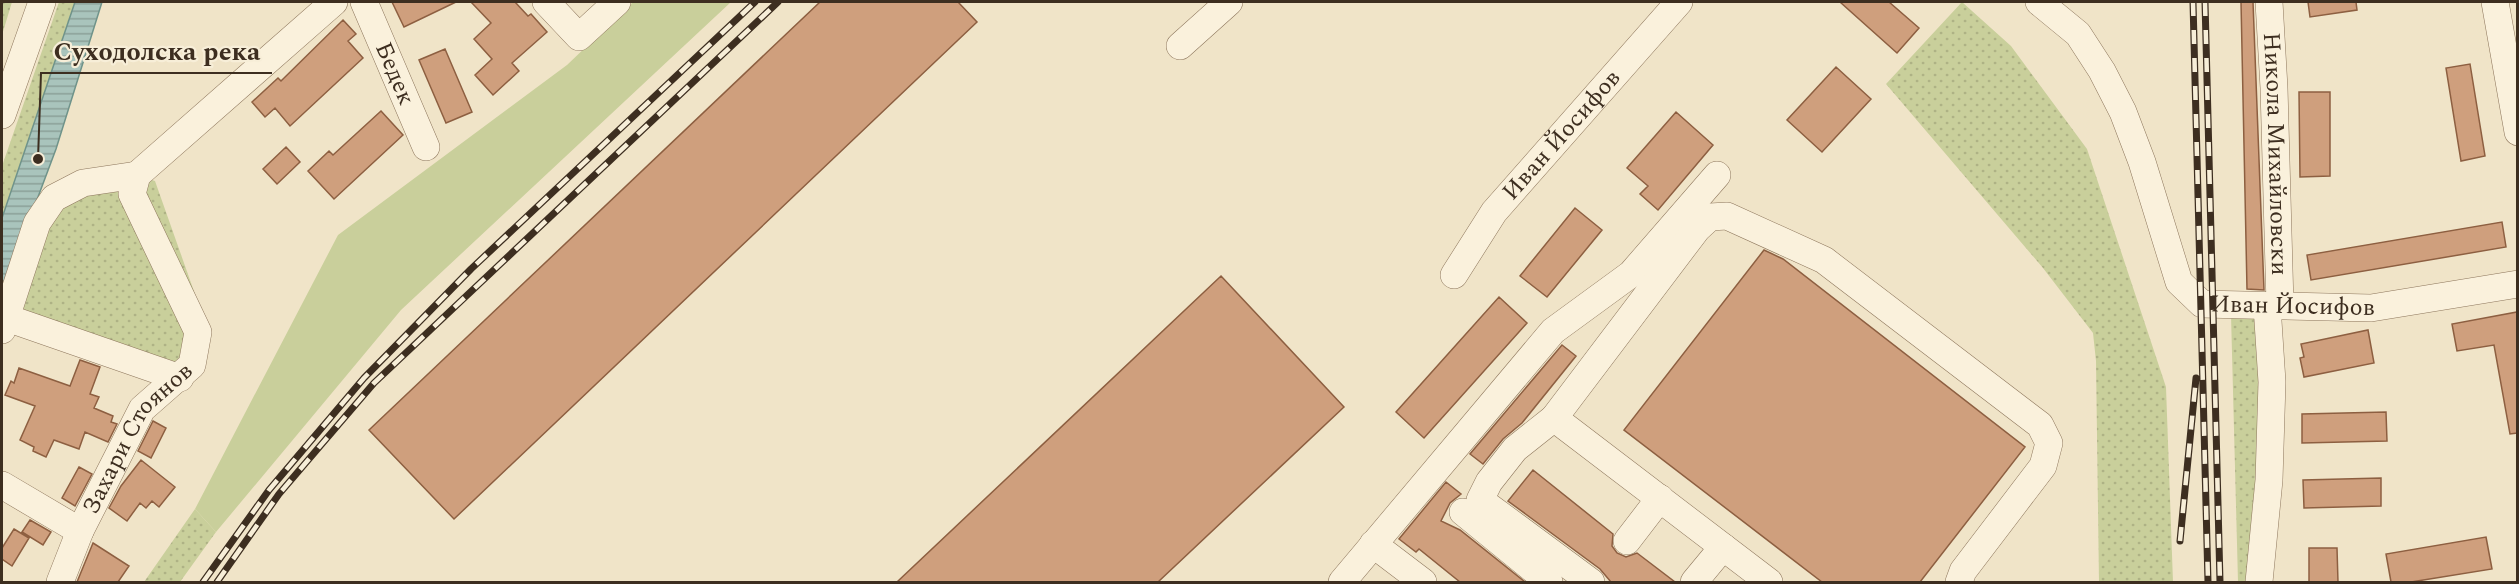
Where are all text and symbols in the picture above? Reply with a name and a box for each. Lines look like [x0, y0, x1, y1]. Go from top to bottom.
callout: Суходолска река [41, 29, 272, 73]
street label: Никола Михайловски [2253, 31, 2297, 276]
text: Суходолска река [54, 32, 261, 72]
street label: Бедек [365, 36, 424, 111]
street label: Иван Йосифов [1494, 62, 1630, 209]
street label: Иван Йосифов [2210, 286, 2375, 326]
street label: Захари Стоянов [73, 354, 201, 521]

